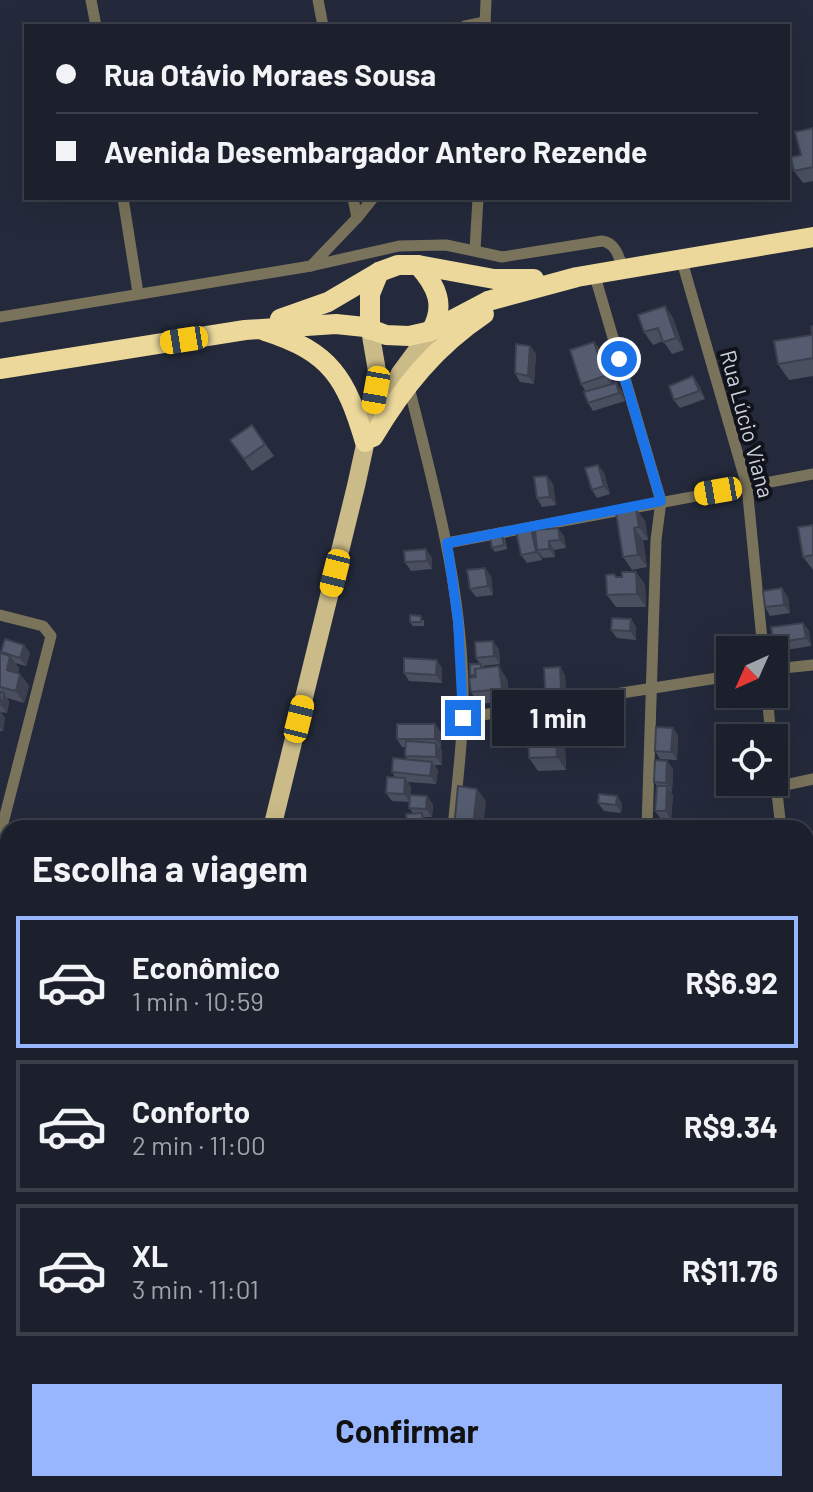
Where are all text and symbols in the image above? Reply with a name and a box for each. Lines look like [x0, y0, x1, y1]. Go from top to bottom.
text: Rua Otávio Moraes Sousa [104, 56, 436, 92]
text: Avenida Desembargador Antero Rezende [104, 133, 647, 169]
car [158, 324, 210, 356]
route start [601, 341, 637, 377]
street label: Rua Lúcio Viana [716, 347, 780, 500]
car [360, 364, 392, 416]
car [692, 475, 744, 507]
car [318, 547, 352, 599]
north arrow [716, 636, 788, 708]
map controls [716, 636, 788, 796]
callout: 1 min [491, 690, 623, 746]
car [282, 693, 316, 745]
route end [445, 700, 481, 736]
text: 1 min [530, 702, 586, 733]
button: locate [716, 724, 788, 796]
text: Escolha a viagem [32, 846, 308, 889]
icon: car [36, 946, 108, 1018]
text: Econômico [132, 949, 280, 985]
text: R$6.92 [685, 964, 778, 1000]
text: 1 min · 10:59 [132, 985, 264, 1016]
icon: car [36, 1090, 108, 1162]
text: Conforto [132, 1093, 250, 1129]
text: R$9.34 [684, 1108, 778, 1144]
text: 2 min · 11:00 [132, 1129, 266, 1160]
icon: car [36, 1234, 108, 1306]
text: XL [132, 1237, 168, 1273]
text: R$11.76 [682, 1252, 778, 1288]
text: 3 min · 11:01 [132, 1273, 259, 1304]
button: Confirmar [32, 1384, 782, 1476]

